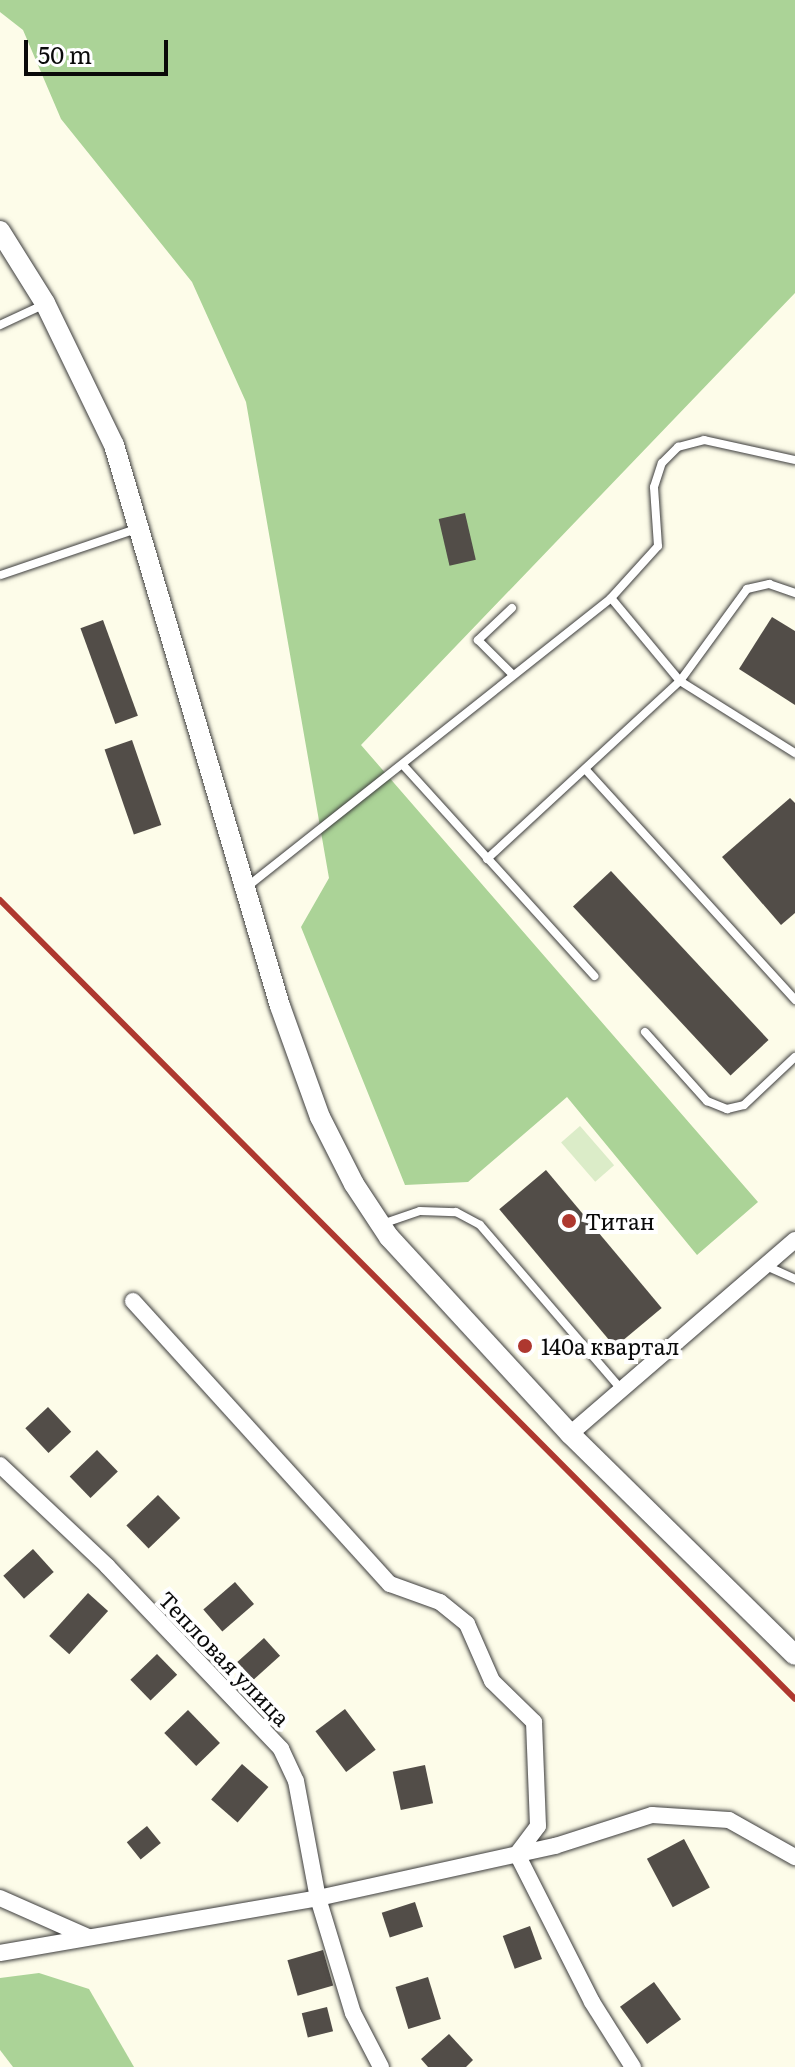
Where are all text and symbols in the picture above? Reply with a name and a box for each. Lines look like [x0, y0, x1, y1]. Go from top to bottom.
scale bar [28, 24, 172, 74]
text: 50 m [38, 36, 92, 71]
place label: Титан [585, 1208, 655, 1234]
marker: Титан [560, 1212, 578, 1230]
place label: 140а квартал [541, 1333, 680, 1359]
marker: 140а квартал [516, 1337, 534, 1355]
street label: Тепловая улица [154, 1585, 296, 1731]

